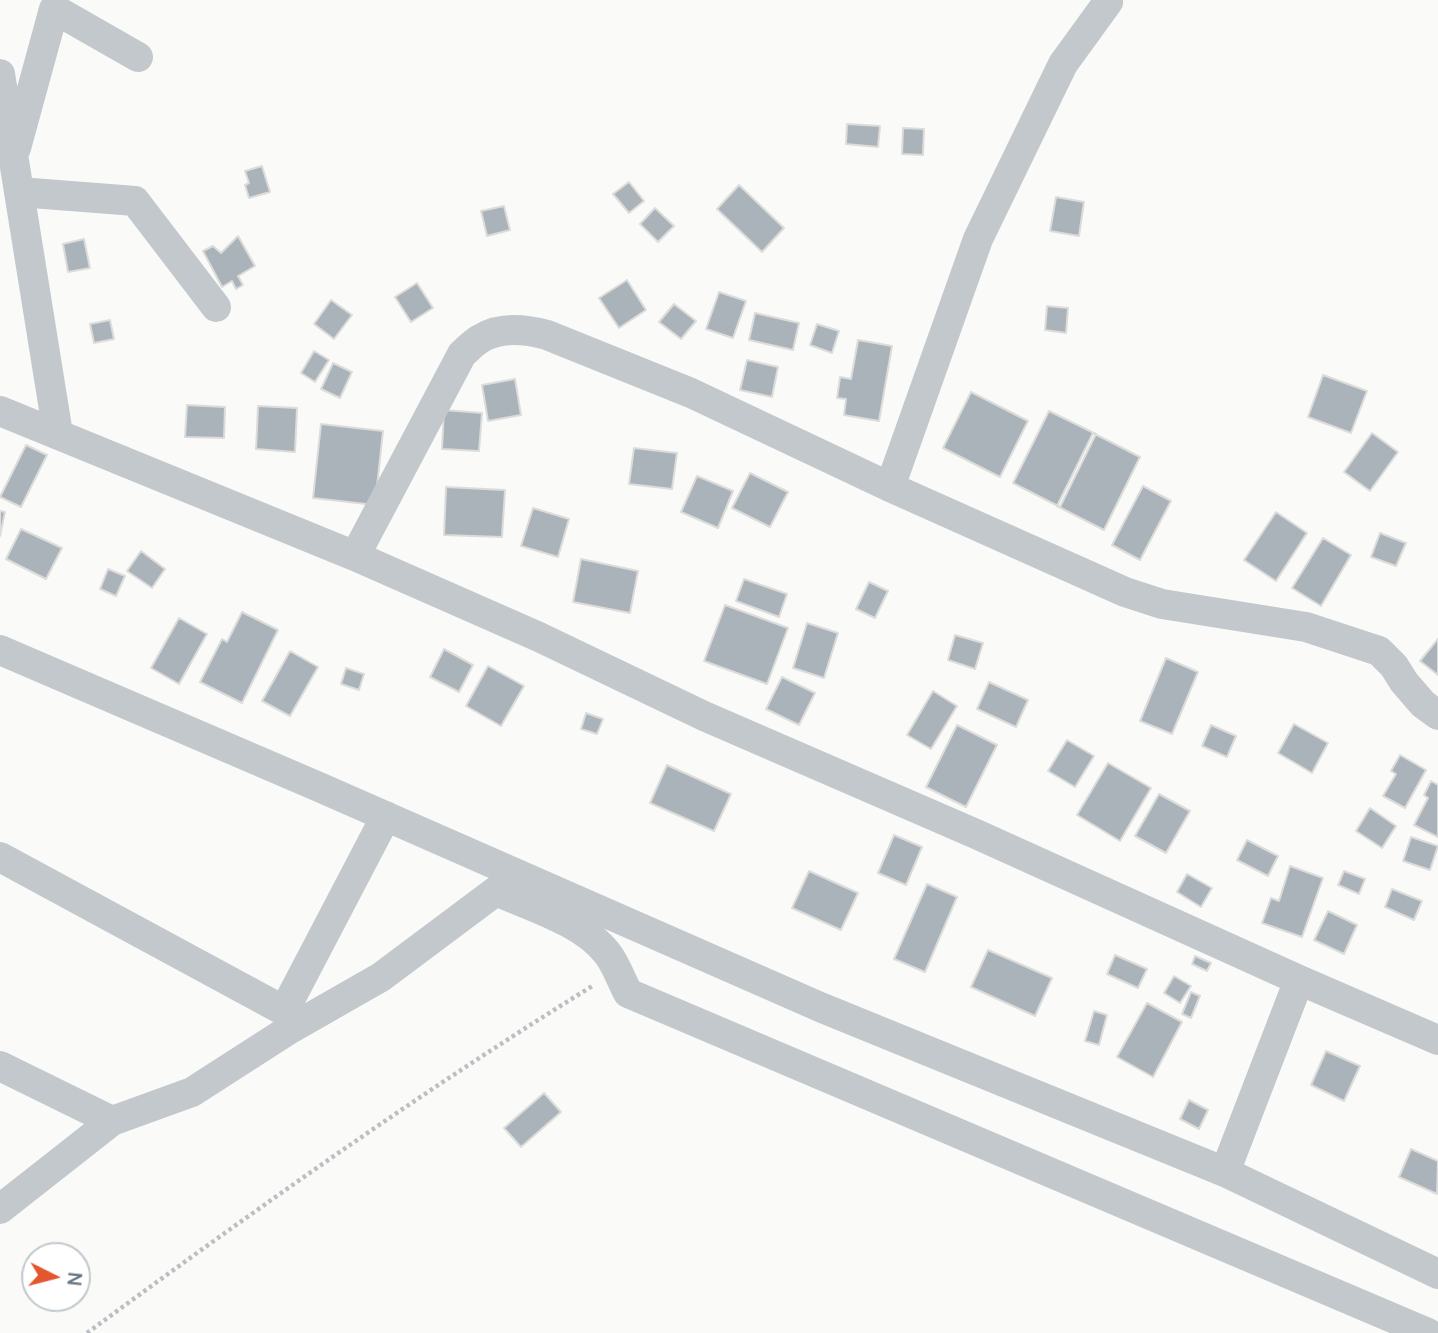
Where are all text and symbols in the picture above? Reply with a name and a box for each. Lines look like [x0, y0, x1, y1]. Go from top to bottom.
north arrow [21, 1242, 91, 1312]
text: N [61, 1271, 89, 1287]

